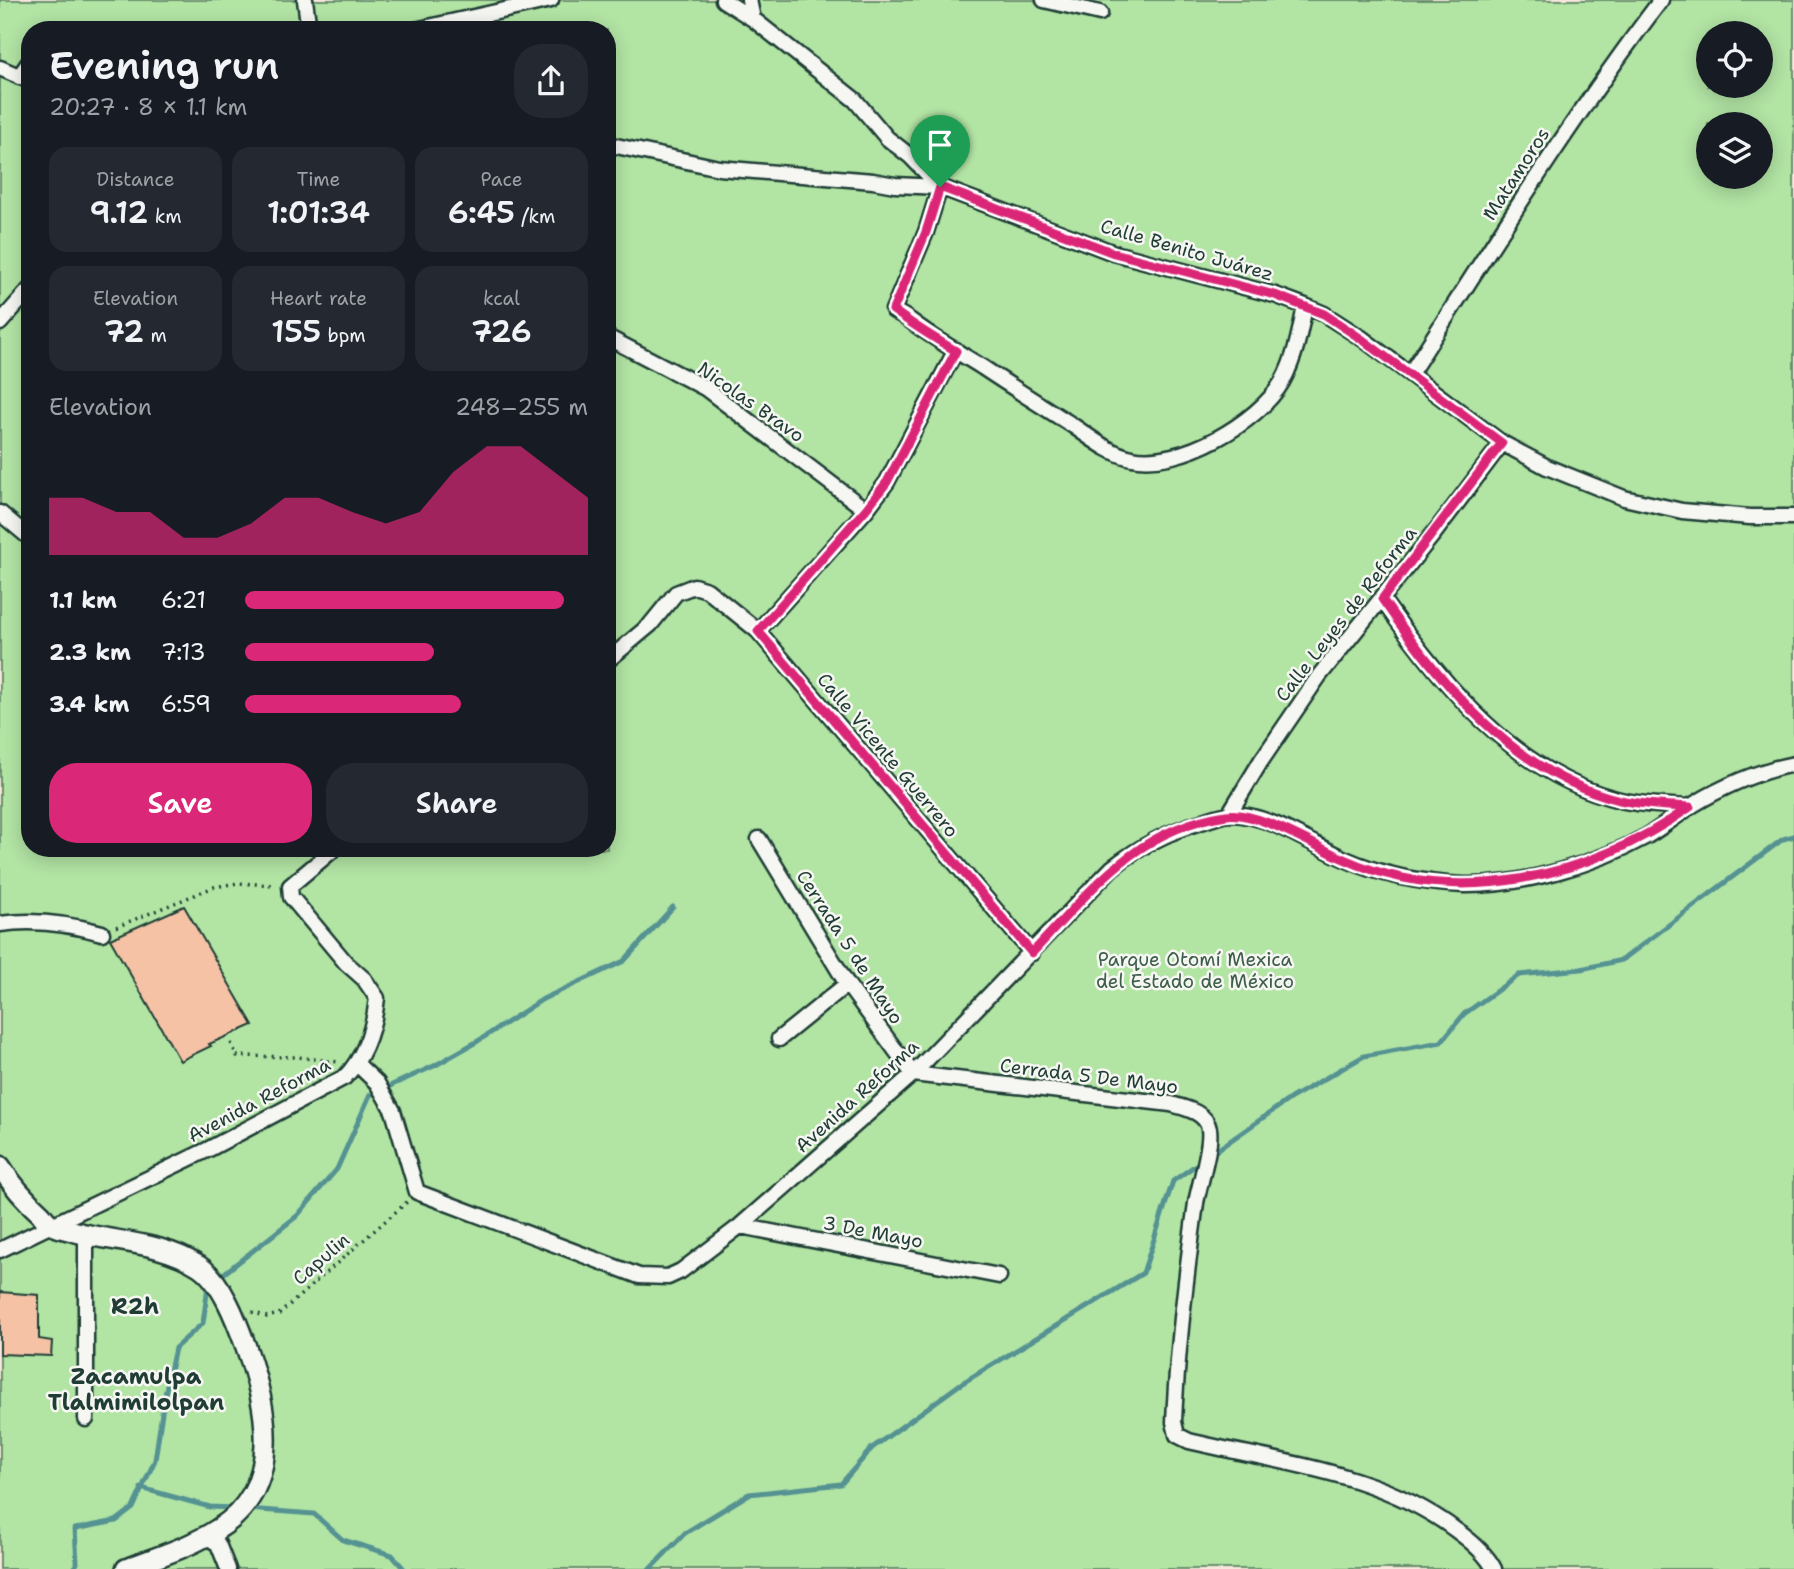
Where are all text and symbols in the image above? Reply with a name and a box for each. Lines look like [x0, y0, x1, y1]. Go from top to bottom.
map controls [1696, 21, 1773, 189]
button: locate [1696, 21, 1773, 98]
text: Evening run [49, 40, 279, 91]
button: share [514, 44, 588, 118]
text: 20:27 · 8 × 1.1 km [49, 92, 247, 122]
button: layers [1696, 112, 1773, 189]
pin [910, 115, 970, 187]
street label: Matamoros [1477, 123, 1555, 225]
icon: arrive [921, 126, 959, 164]
text: Distance [97, 167, 174, 192]
text: Time [297, 167, 340, 192]
text: Pace [481, 167, 522, 192]
text: 9.12 [89, 192, 148, 233]
text: 1:01:34 [267, 192, 370, 233]
text: 6:45 [448, 192, 515, 233]
text: km [148, 204, 182, 229]
text: /km [515, 204, 555, 229]
street label: Calle Benito Juárez [1098, 213, 1276, 287]
text: Elevation [93, 286, 178, 311]
text: Heart rate [270, 286, 367, 311]
text: kcal [483, 286, 520, 311]
text: 72 [104, 311, 144, 352]
text: 155 [271, 311, 321, 352]
text: 726 [471, 311, 532, 352]
text: m [144, 323, 167, 348]
text: bpm [321, 323, 366, 348]
street label: Nicolas Bravo [693, 356, 809, 448]
text: Elevation [49, 392, 152, 422]
text: 248–255 m [455, 392, 588, 422]
street label: Calle Leyes de Reforma [1270, 521, 1422, 707]
text: 1.1 km [49, 585, 117, 615]
text: 6:21 [161, 585, 206, 615]
text: 2.3 km [49, 637, 131, 667]
text: 7:13 [161, 637, 206, 667]
street label: Calle Vicente Guerrero [812, 667, 964, 843]
text: 3.4 km [49, 689, 129, 719]
text: 6:59 [161, 689, 211, 719]
button: Save [49, 763, 312, 843]
button: Share [326, 763, 588, 843]
street label: Cerrada 5 de Mayo [791, 865, 909, 1029]
park label: Parque Otomí Mexica del Estado de México [1096, 947, 1294, 994]
street label: Avenida Reforma [790, 1034, 924, 1158]
street label: Avenida Reforma [183, 1052, 335, 1148]
street label: Cerrada 5 De Mayo [998, 1053, 1180, 1099]
street label: 3 De Mayo [821, 1210, 925, 1254]
street label: Capulin [287, 1227, 355, 1291]
district label: R2h [111, 1291, 159, 1321]
district label: Zacamulpa Tlalmimilolpan [48, 1361, 224, 1417]

